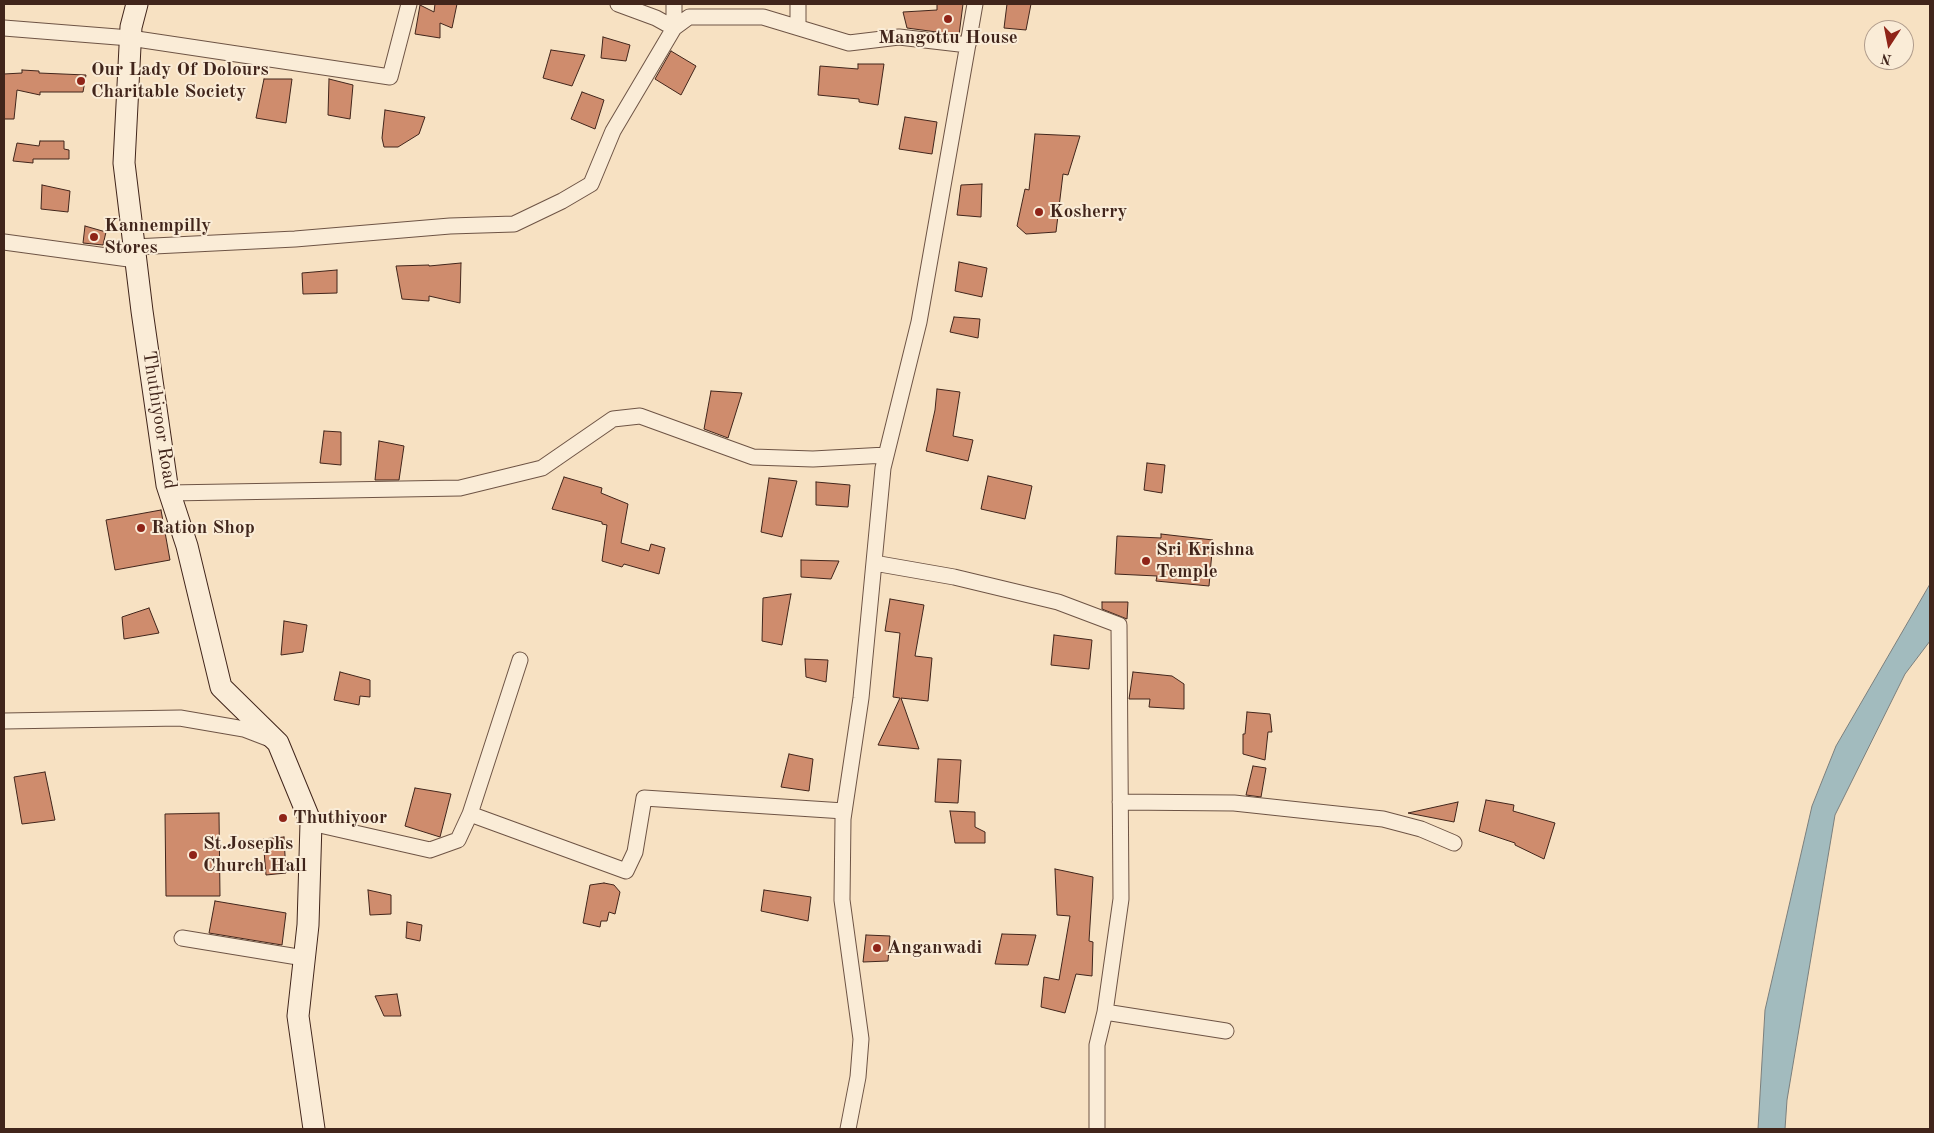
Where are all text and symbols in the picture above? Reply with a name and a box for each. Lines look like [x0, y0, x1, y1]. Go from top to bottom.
marker: Mangottu House [942, 13, 954, 25]
north arrow [1864, 20, 1914, 70]
place label: Mangottu House [878, 27, 1018, 49]
text: N [1880, 51, 1893, 67]
place label: Our Lady Of Dolours Charitable Society [91, 59, 269, 103]
marker: Our Lady Of Dolours Charitable Society [75, 75, 87, 87]
place label: Kosherry [1049, 201, 1127, 223]
marker: Kosherry [1033, 206, 1045, 218]
place label: Kannempilly Stores [104, 215, 211, 259]
marker: Kannempilly Stores [88, 231, 100, 243]
street label: Thuthiyoor Road [137, 349, 181, 491]
place label: Ration Shop [151, 517, 255, 539]
marker: Ration Shop [135, 522, 147, 534]
place label: Sri Krishna Temple [1156, 539, 1254, 583]
marker: Sri Krishna Temple [1140, 555, 1152, 567]
place label: Thuthiyoor [293, 807, 387, 829]
marker: Thuthiyoor [277, 812, 289, 824]
place label: St.Josephs Church Hall [203, 833, 307, 877]
marker: St.Josephs Church Hall [187, 849, 199, 861]
place label: Anganwadi [887, 937, 982, 959]
marker: Anganwadi [871, 942, 883, 954]

